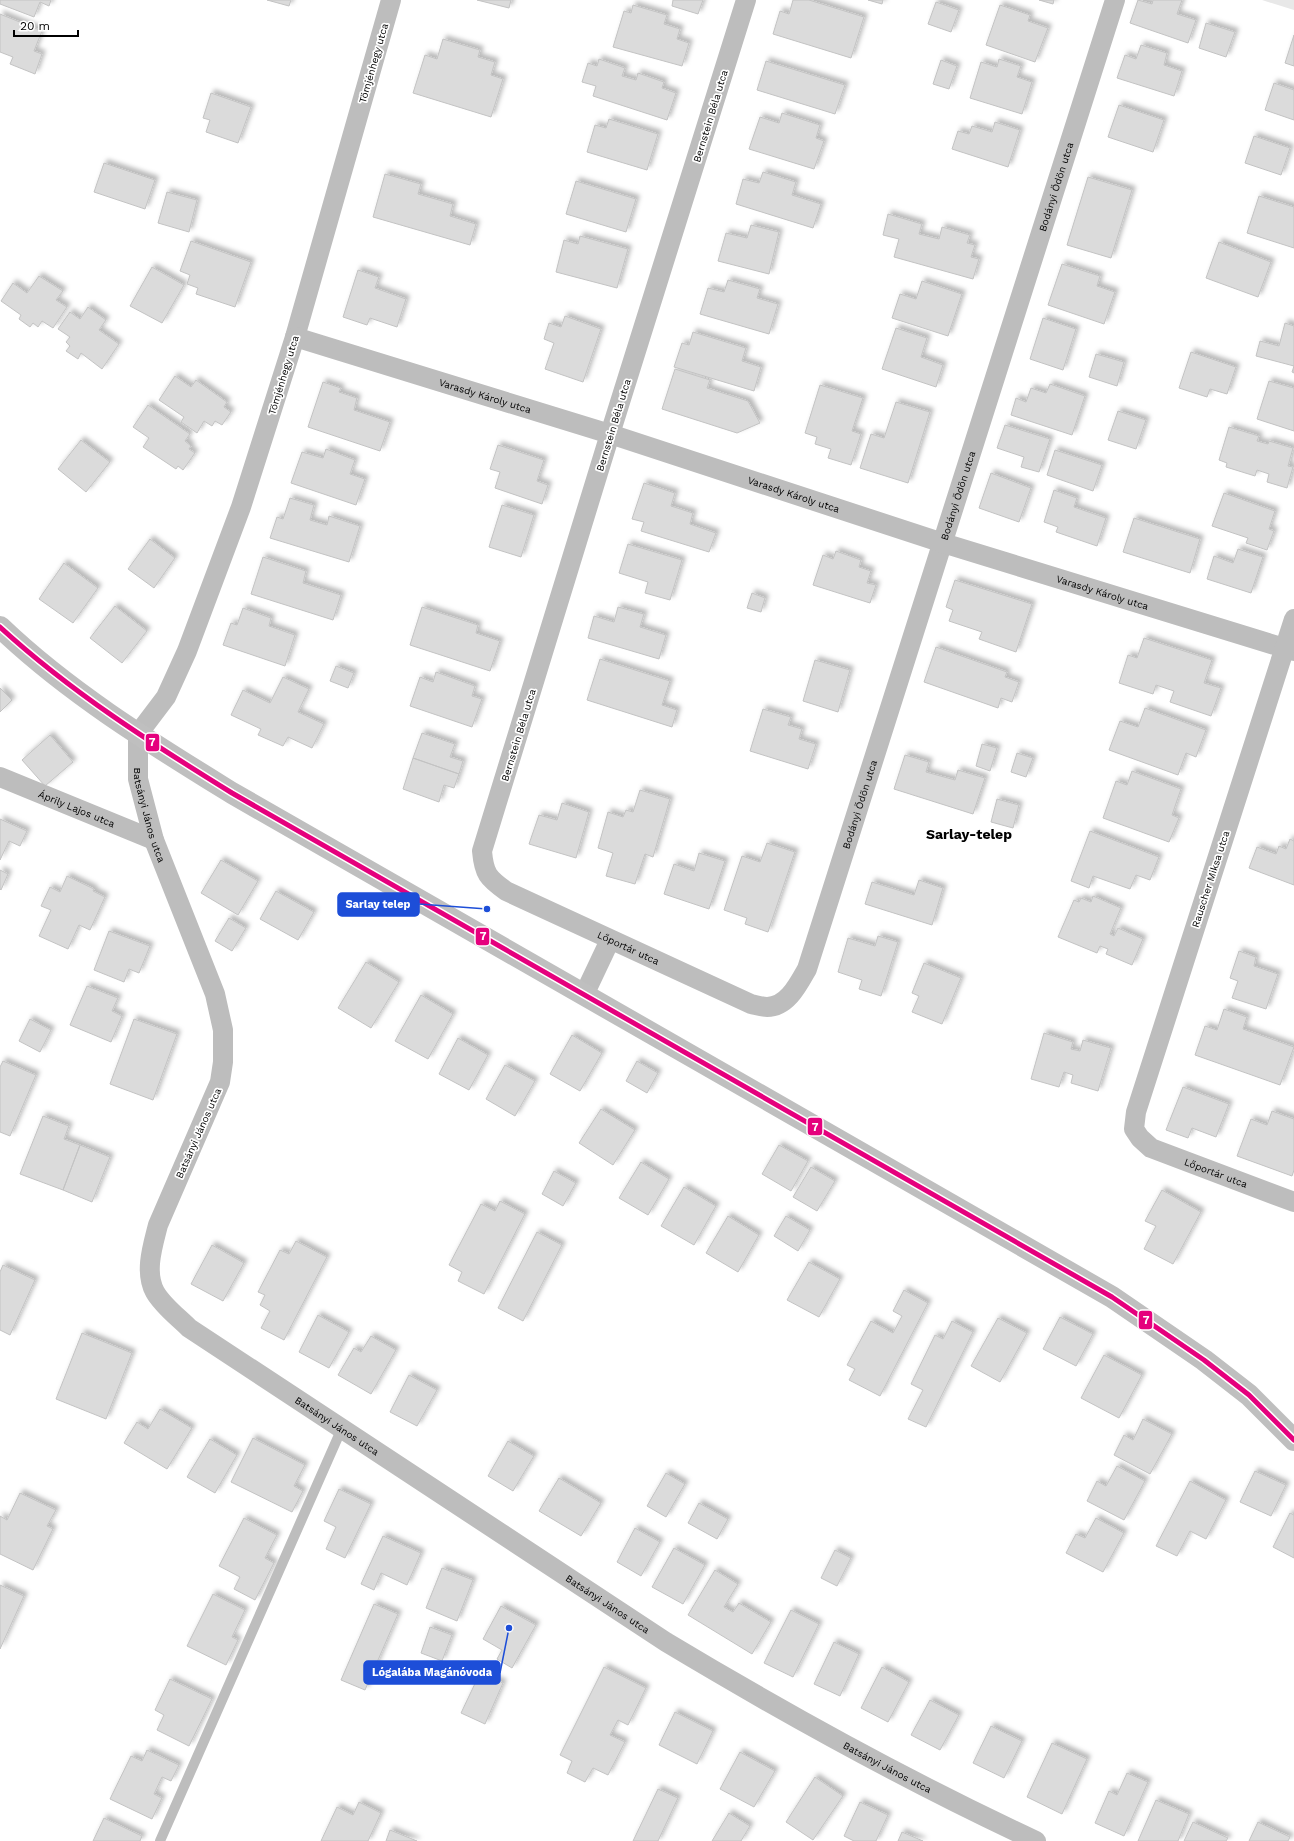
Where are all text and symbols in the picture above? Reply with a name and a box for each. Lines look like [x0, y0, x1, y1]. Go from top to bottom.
scale bar [14, 12, 78, 38]
text: 20 m [20, 19, 50, 33]
street label: Tömjénhegy utca [357, 22, 390, 104]
street label: Bernstein Béla utca [691, 68, 730, 164]
street label: Bodányi Ödön utca [1037, 141, 1076, 233]
street label: Tömjénhegy utca [266, 334, 301, 416]
street label: Varasdy Károly utca [438, 377, 533, 416]
street label: Bernstein Béla utca [594, 377, 633, 473]
street label: Bodányi Ödön utca [939, 449, 977, 542]
street label: Varasdy Károly utca [746, 474, 841, 515]
street label: Varasdy Károly utca [1055, 573, 1150, 612]
street label: Bernstein Béla utca [499, 687, 538, 783]
line badge: 7 [145, 733, 160, 752]
text: 7 [149, 736, 156, 749]
street label: Bodányi Ödön utca [841, 758, 879, 850]
street label: Batsányi János utca [132, 767, 167, 864]
street label: Áprily Lajos utca [37, 788, 117, 830]
district label: Sarlay-telep [926, 826, 1012, 842]
street label: Rauscher Miksa utca [1190, 829, 1231, 929]
callout: Sarlay telep [338, 893, 419, 916]
text: Sarlay telep [346, 898, 411, 911]
line badge: 7 [475, 927, 490, 946]
street label: Lőportár utca [596, 929, 661, 967]
text: 7 [480, 930, 487, 943]
street label: Batsányi János utca [174, 1086, 224, 1180]
line badge: 7 [807, 1117, 823, 1136]
text: 7 [812, 1121, 819, 1134]
street label: Lőportár utca [1183, 1156, 1249, 1190]
line badge: 7 [1138, 1310, 1153, 1330]
text: 7 [1143, 1314, 1150, 1327]
street label: Batsányi János utca [293, 1394, 381, 1458]
street label: Batsányi János utca [564, 1573, 652, 1636]
callout: Lógalába Magánóvoda [364, 1661, 500, 1684]
text: Lógalába Magánóvoda [372, 1666, 493, 1679]
street label: Batsányi János utca [841, 1740, 933, 1795]

